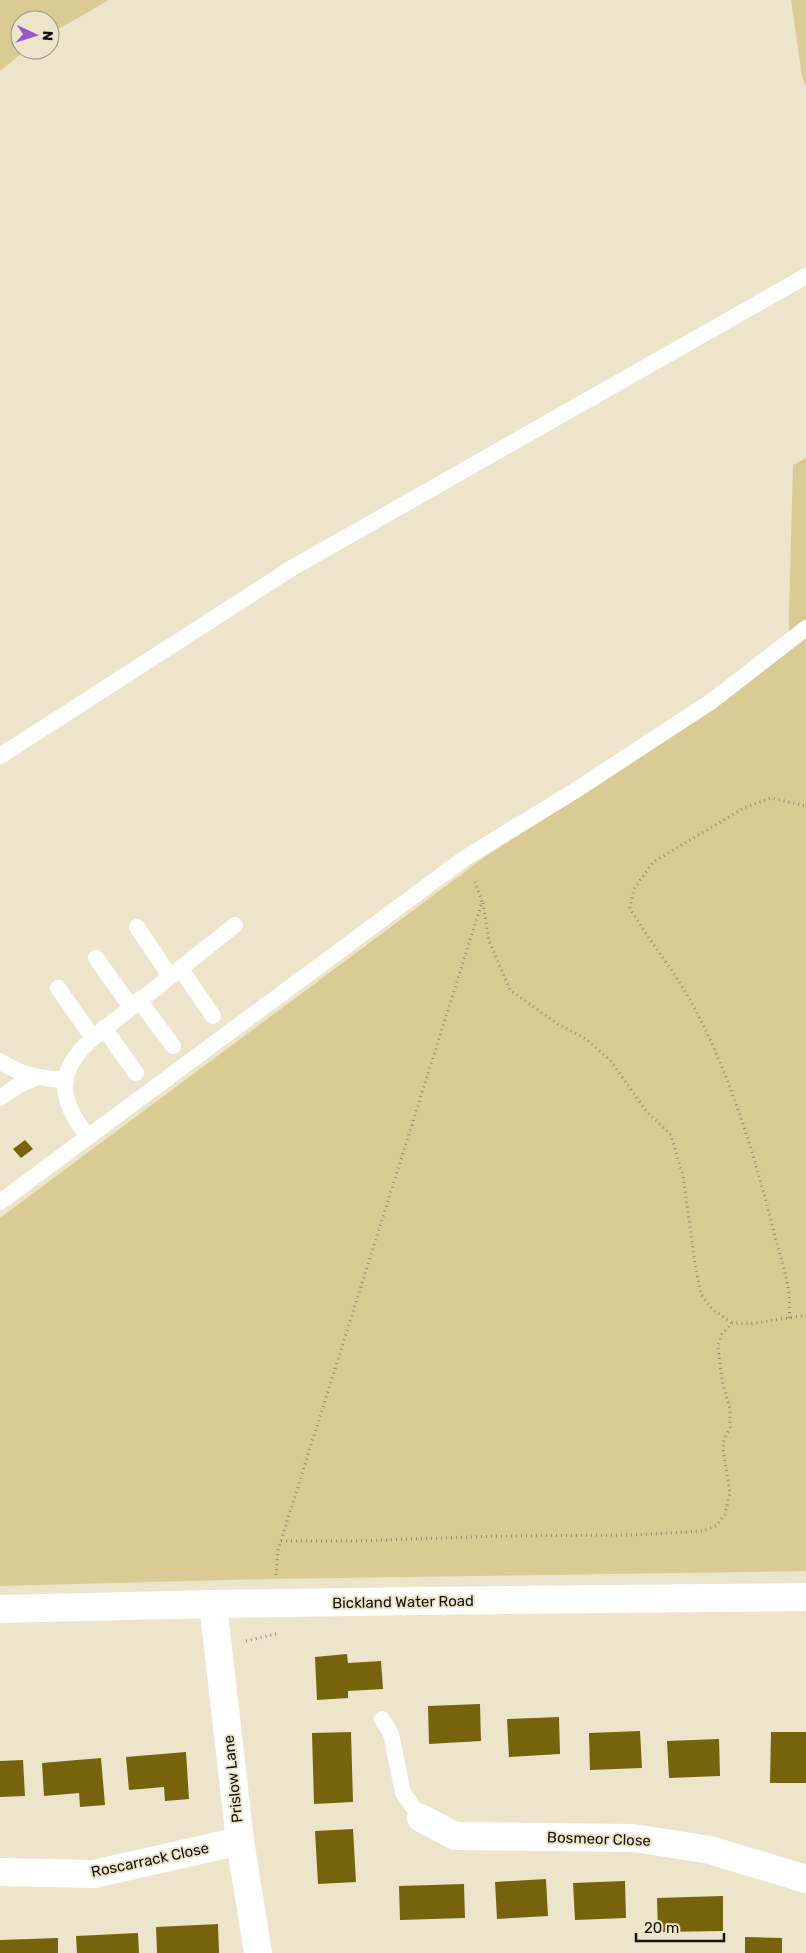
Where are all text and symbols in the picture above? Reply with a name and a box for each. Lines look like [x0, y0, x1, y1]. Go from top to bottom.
north arrow [10, 10, 60, 60]
text: N [39, 30, 56, 41]
street label: Bickland Water Road [332, 1592, 474, 1612]
street label: Prislow Lane [219, 1734, 247, 1824]
street label: Bosmeor Close [547, 1828, 651, 1850]
street label: Roscarrack Close [89, 1839, 211, 1881]
scale bar [636, 1910, 724, 1942]
text: 20 m [644, 1919, 679, 1937]

